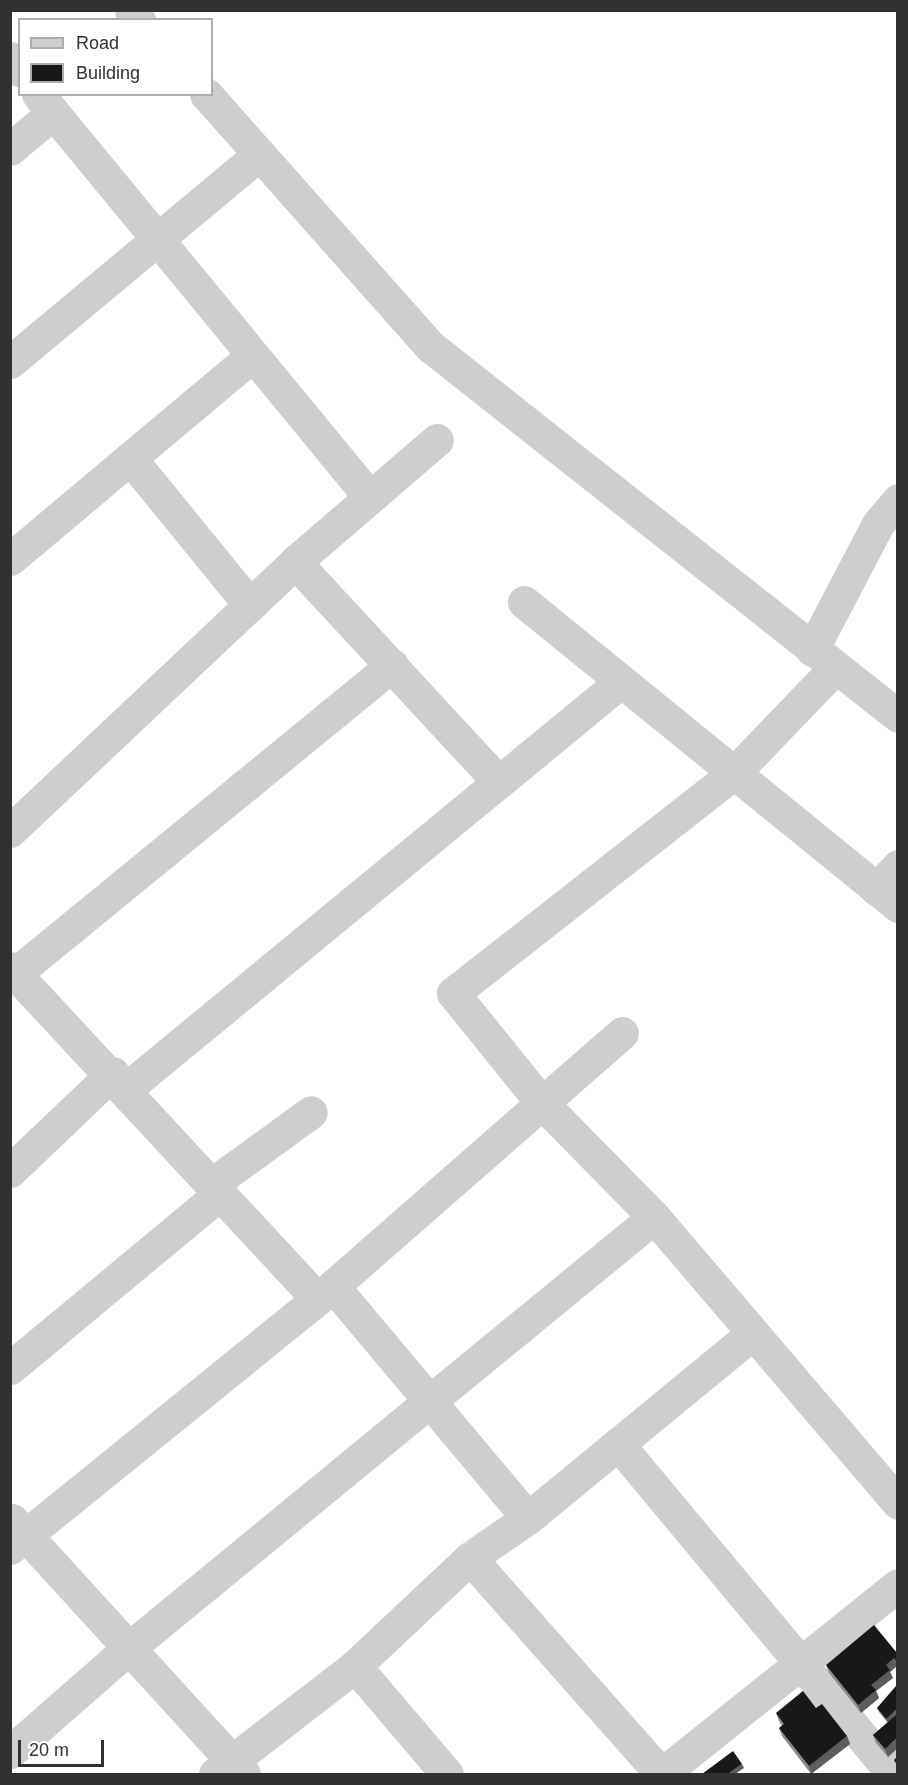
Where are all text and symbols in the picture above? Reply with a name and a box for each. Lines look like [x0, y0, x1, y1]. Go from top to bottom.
legend [18, 18, 213, 96]
text: Road [76, 33, 119, 53]
text: Building [76, 63, 140, 83]
scale bar [21, 1728, 106, 1766]
text: 20 m [29, 1740, 69, 1760]

